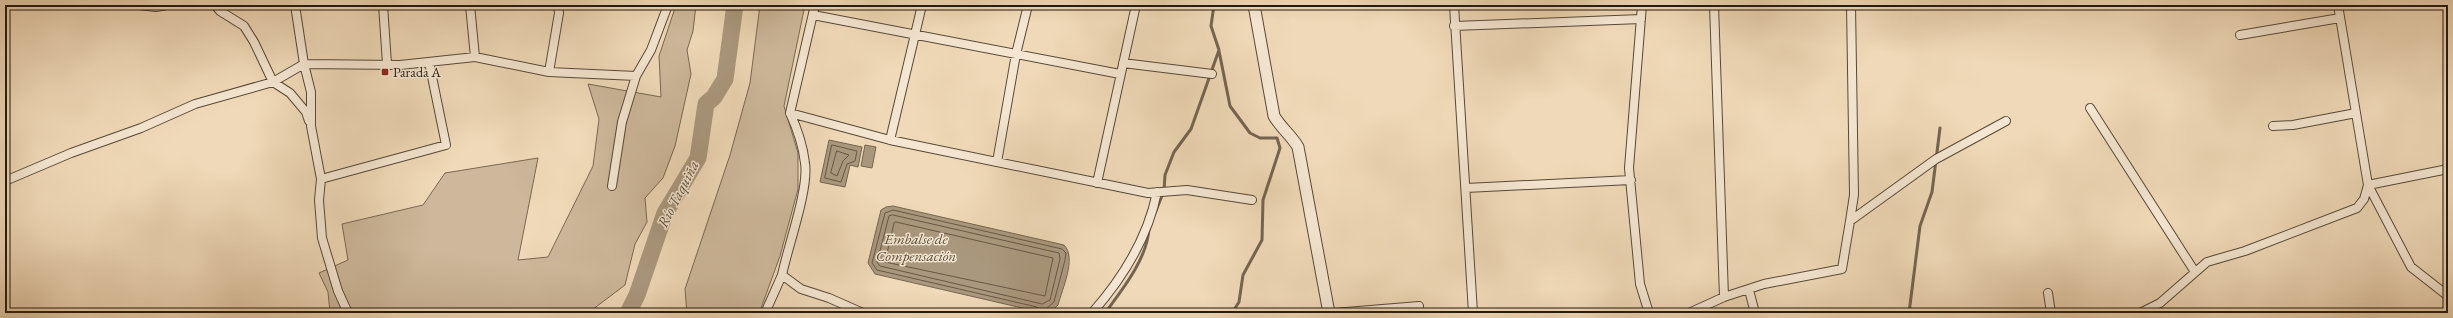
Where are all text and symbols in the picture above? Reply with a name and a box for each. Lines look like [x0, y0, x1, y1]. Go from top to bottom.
place label: Parada A [393, 63, 441, 81]
marker: Parada A [380, 67, 390, 77]
water label: Río Taquiña [653, 157, 703, 231]
water label: Embalse de Compensación [876, 229, 956, 265]

